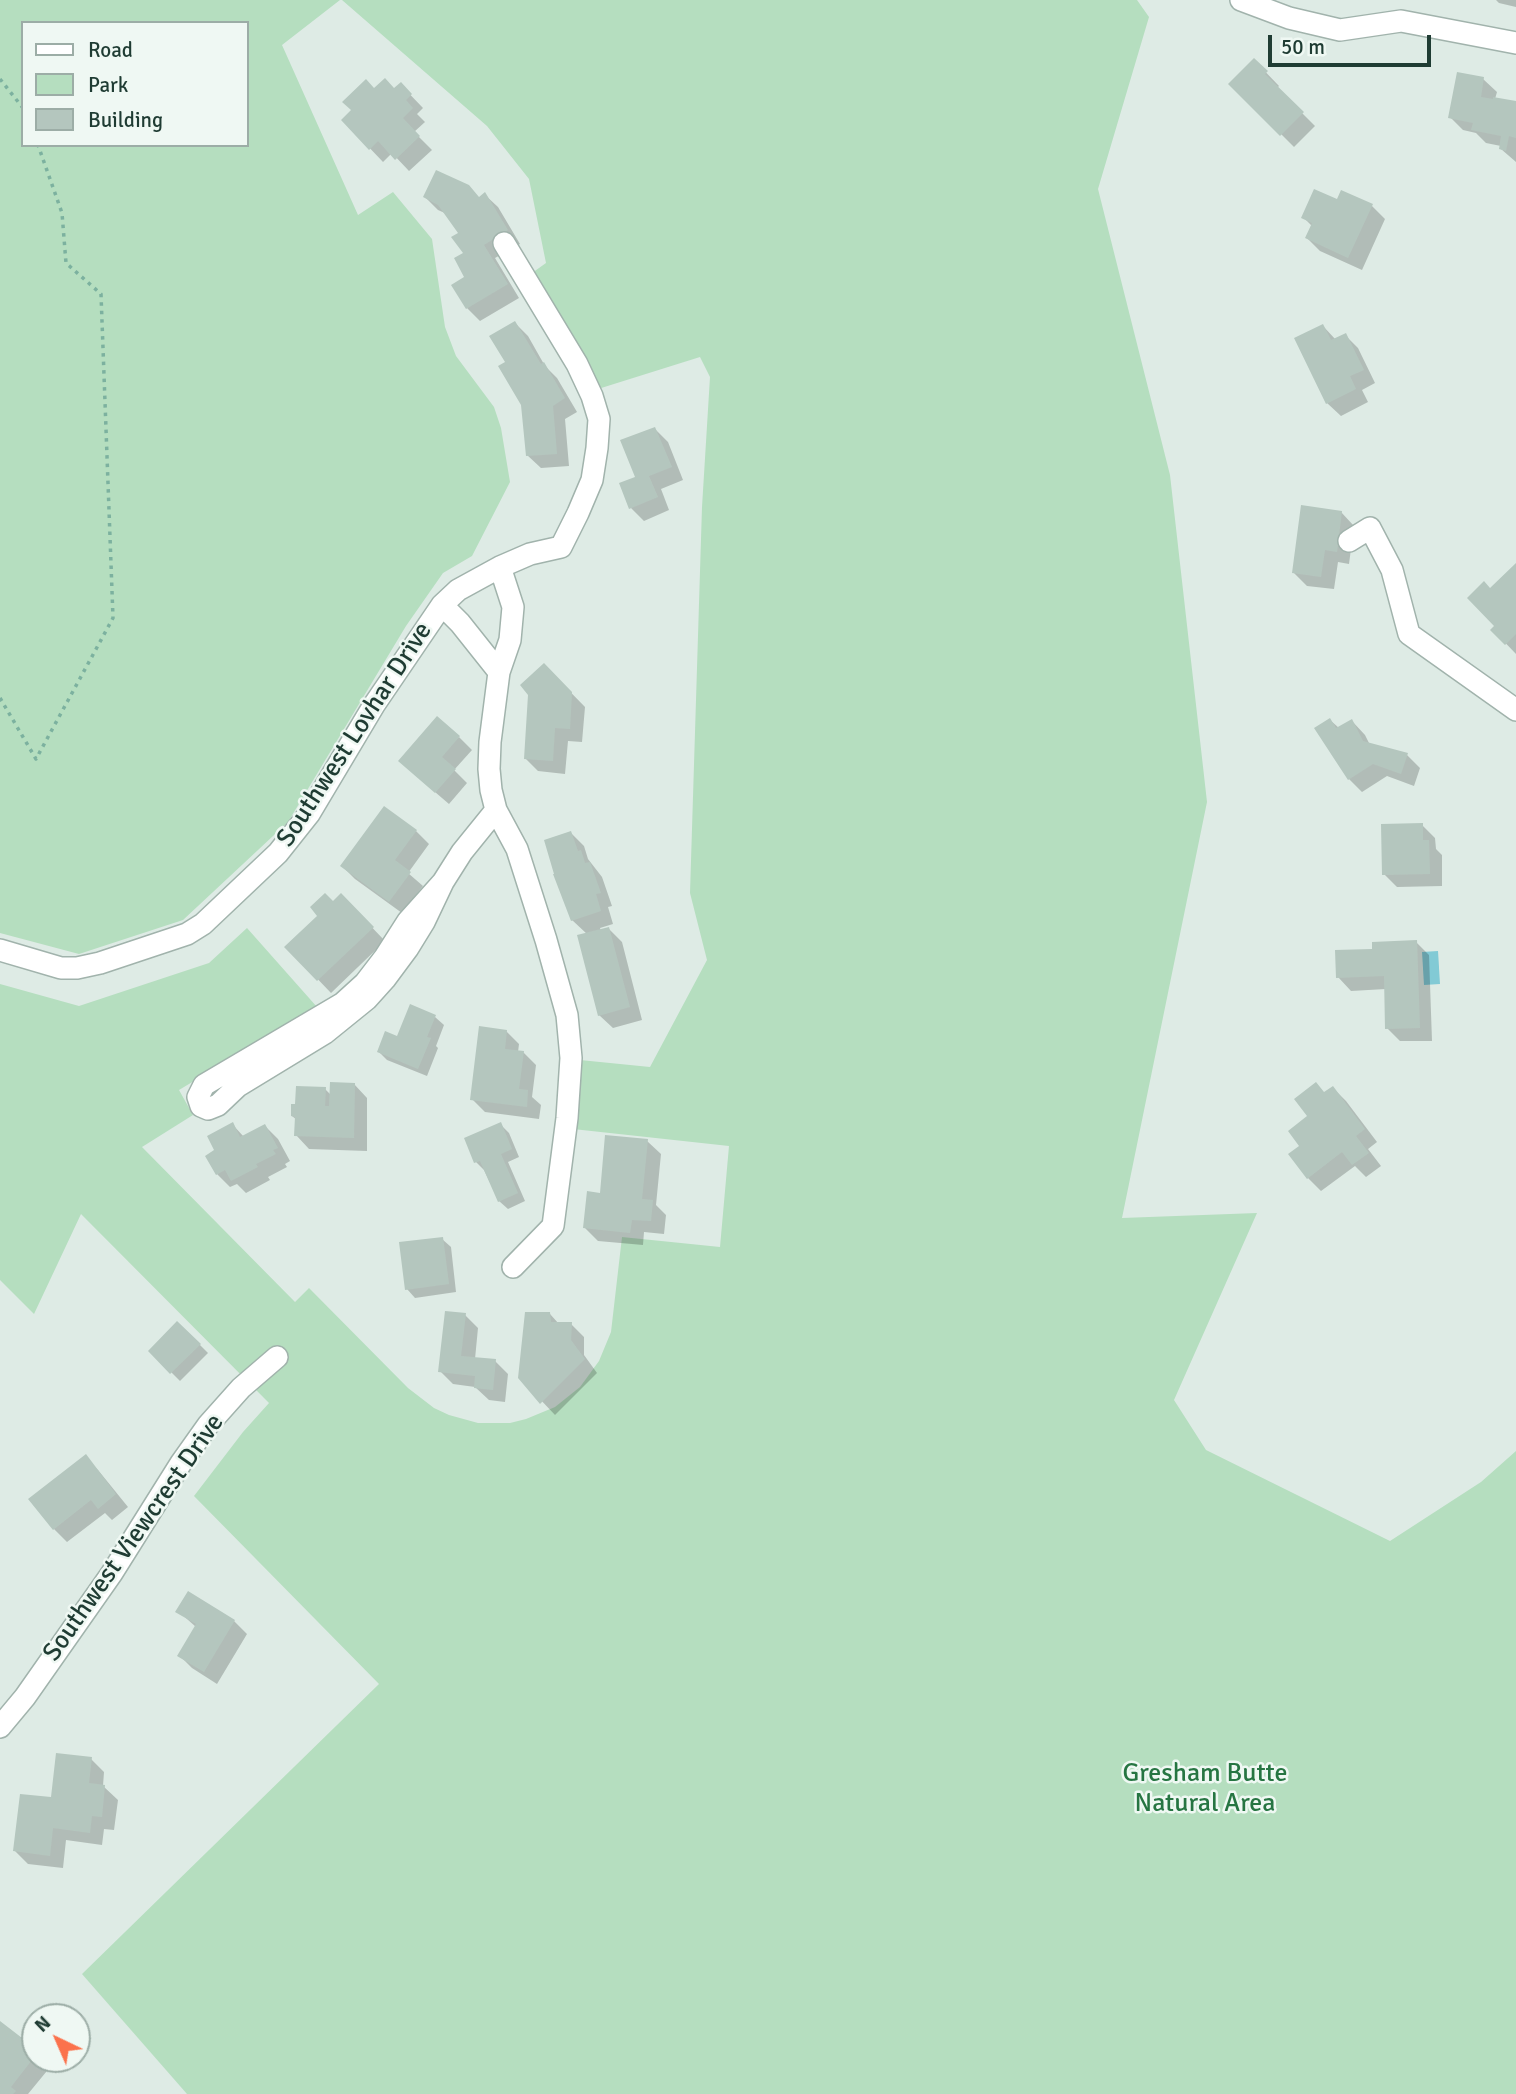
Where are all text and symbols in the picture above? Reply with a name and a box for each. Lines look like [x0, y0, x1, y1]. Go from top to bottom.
legend [21, 21, 248, 147]
scale bar [1271, 21, 1434, 65]
text: 50 m [1281, 34, 1325, 60]
text: Road [88, 37, 133, 63]
text: Park [88, 72, 128, 98]
text: Building [88, 107, 163, 133]
street label: Southwest Lovhar Drive [271, 617, 439, 853]
street label: Southwest Viewcrest Drive [37, 1408, 231, 1668]
park label: Gresham Butte Natural Area [1123, 1758, 1287, 1820]
north arrow [21, 2003, 91, 2073]
text: N [30, 2011, 56, 2038]

